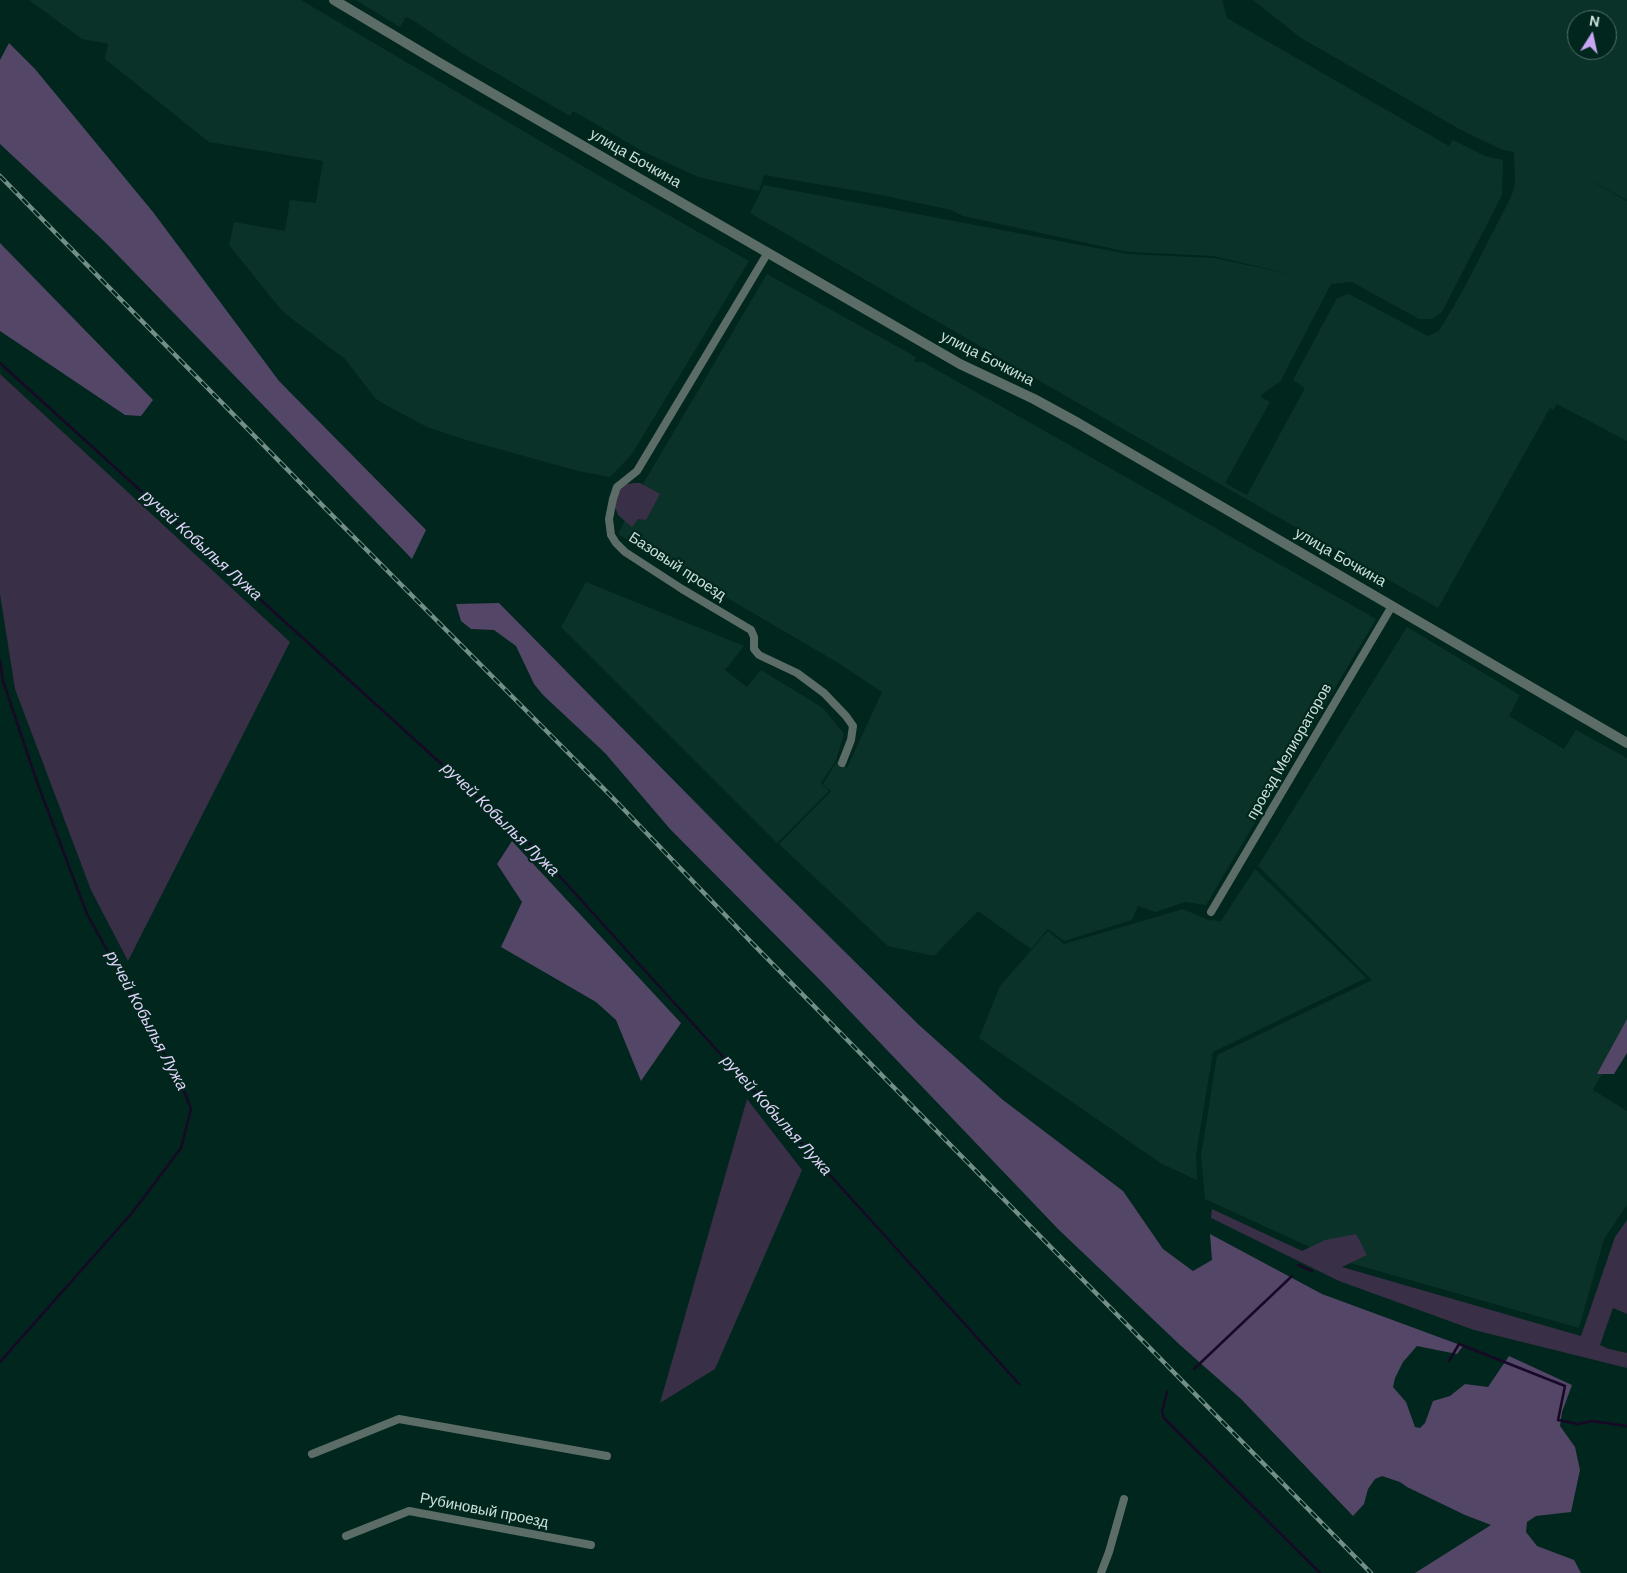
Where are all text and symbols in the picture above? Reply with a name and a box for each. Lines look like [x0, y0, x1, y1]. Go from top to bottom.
north arrow [1567, 10, 1617, 60]
text: N [1588, 11, 1601, 31]
street label: улица Бочкина [586, 126, 684, 192]
street label: улица Бочкина [937, 328, 1037, 390]
water label: ручей Кобылья Лужа [137, 487, 265, 605]
street label: улица Бочкина [1291, 525, 1389, 591]
street label: Базовый проезд [625, 529, 729, 605]
street label: проезд Мелиораторов [1244, 681, 1336, 823]
water label: ручей Кобылья Лужа [437, 759, 563, 881]
water label: ручей Кобылья Лужа [101, 948, 191, 1094]
water label: ручей Кобылья Лужа [717, 1052, 835, 1180]
street label: Рубиновый проезд [418, 1490, 550, 1532]

